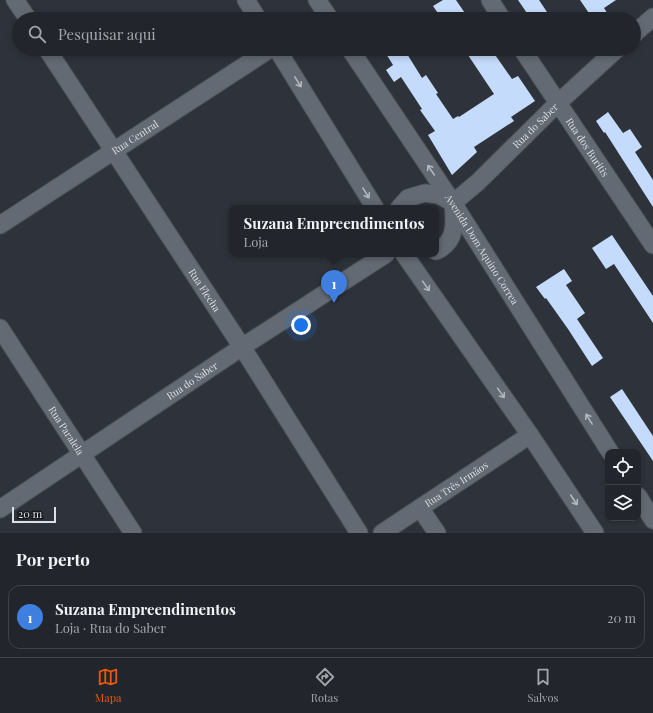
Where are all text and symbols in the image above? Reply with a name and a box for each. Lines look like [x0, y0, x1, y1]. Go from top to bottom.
search box [12, 12, 641, 56]
icon: search [26, 23, 48, 45]
text: Pesquisar aqui [58, 24, 156, 44]
one-way arrow [294, 76, 302, 88]
street label: Rua do Saber [509, 99, 561, 151]
street label: Rua dos Buritis [563, 115, 612, 179]
street label: Rua Central [109, 117, 161, 158]
one-way arrow [427, 165, 435, 176]
one-way arrow [362, 187, 370, 198]
street label: Avenida Dom Aquino Correa [442, 191, 522, 307]
popup [229, 205, 439, 257]
text: Suzana Empreendimentos [244, 213, 424, 233]
text: Loja [244, 233, 268, 250]
street label: Rua Flecha [185, 266, 224, 314]
pin: 1 [321, 270, 347, 303]
one-way arrow [422, 280, 430, 291]
your location [291, 315, 311, 335]
street label: Rua do Saber [164, 358, 221, 403]
one-way arrow [497, 387, 505, 398]
street label: Rua Paralela [45, 403, 87, 457]
one-way arrow [585, 413, 593, 425]
map controls [605, 449, 641, 521]
button: locate [605, 449, 641, 485]
street label: Rua Três Irmãos [422, 458, 491, 510]
button: layers [605, 485, 641, 521]
one-way arrow [569, 495, 578, 506]
scale bar [12, 505, 56, 524]
text: 20 m [18, 506, 42, 521]
text: Por perto [16, 548, 90, 570]
text: Suzana Empreendimentos [55, 599, 236, 619]
text: 1 [28, 609, 32, 626]
text: 20 m [607, 609, 636, 626]
text: Loja · Rua do Saber [55, 619, 166, 636]
tab: Mapa [95, 666, 122, 705]
tab: Rotas [311, 666, 338, 705]
tab: Salvos [528, 666, 558, 705]

